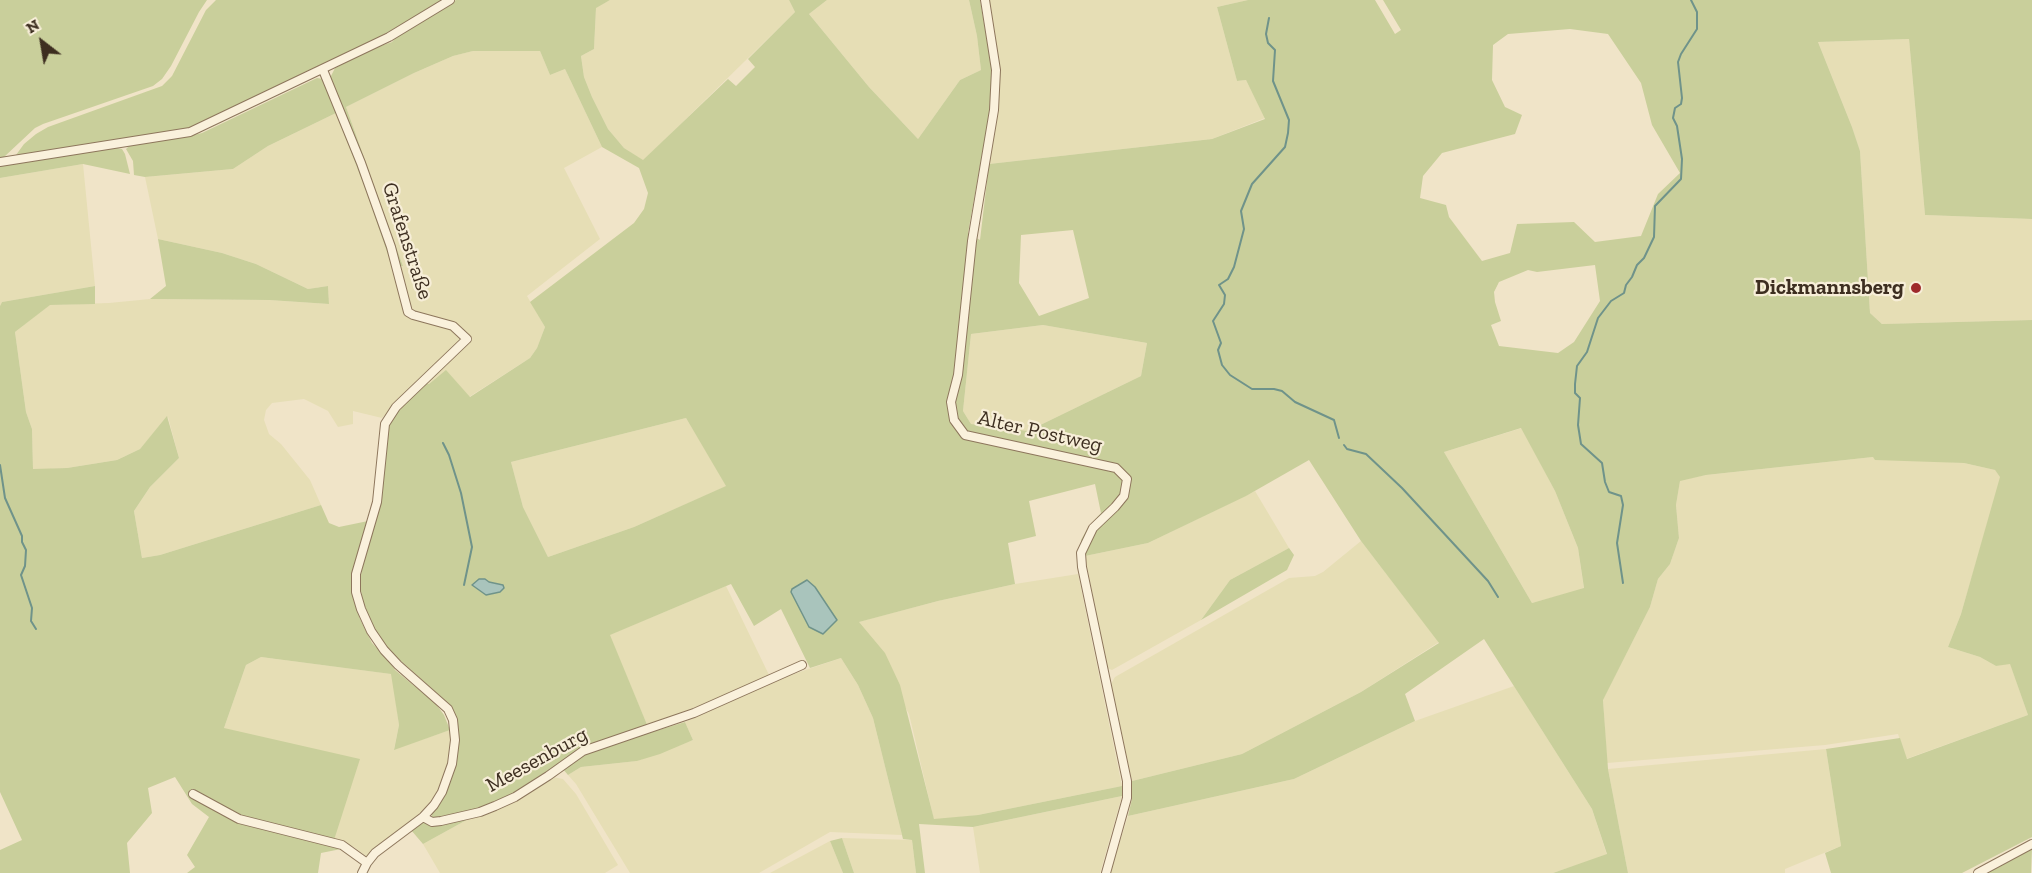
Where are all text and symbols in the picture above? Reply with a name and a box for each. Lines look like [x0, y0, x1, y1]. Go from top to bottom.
north arrow [12, 12, 72, 72]
text: N [22, 15, 43, 37]
street label: Grafenstraße [376, 179, 438, 303]
place label: Dickmannsberg [1755, 275, 1904, 301]
marker: Dickmannsberg [1909, 281, 1923, 295]
street label: Alter Postweg [975, 405, 1105, 459]
street label: Meesenburg [482, 722, 592, 798]

